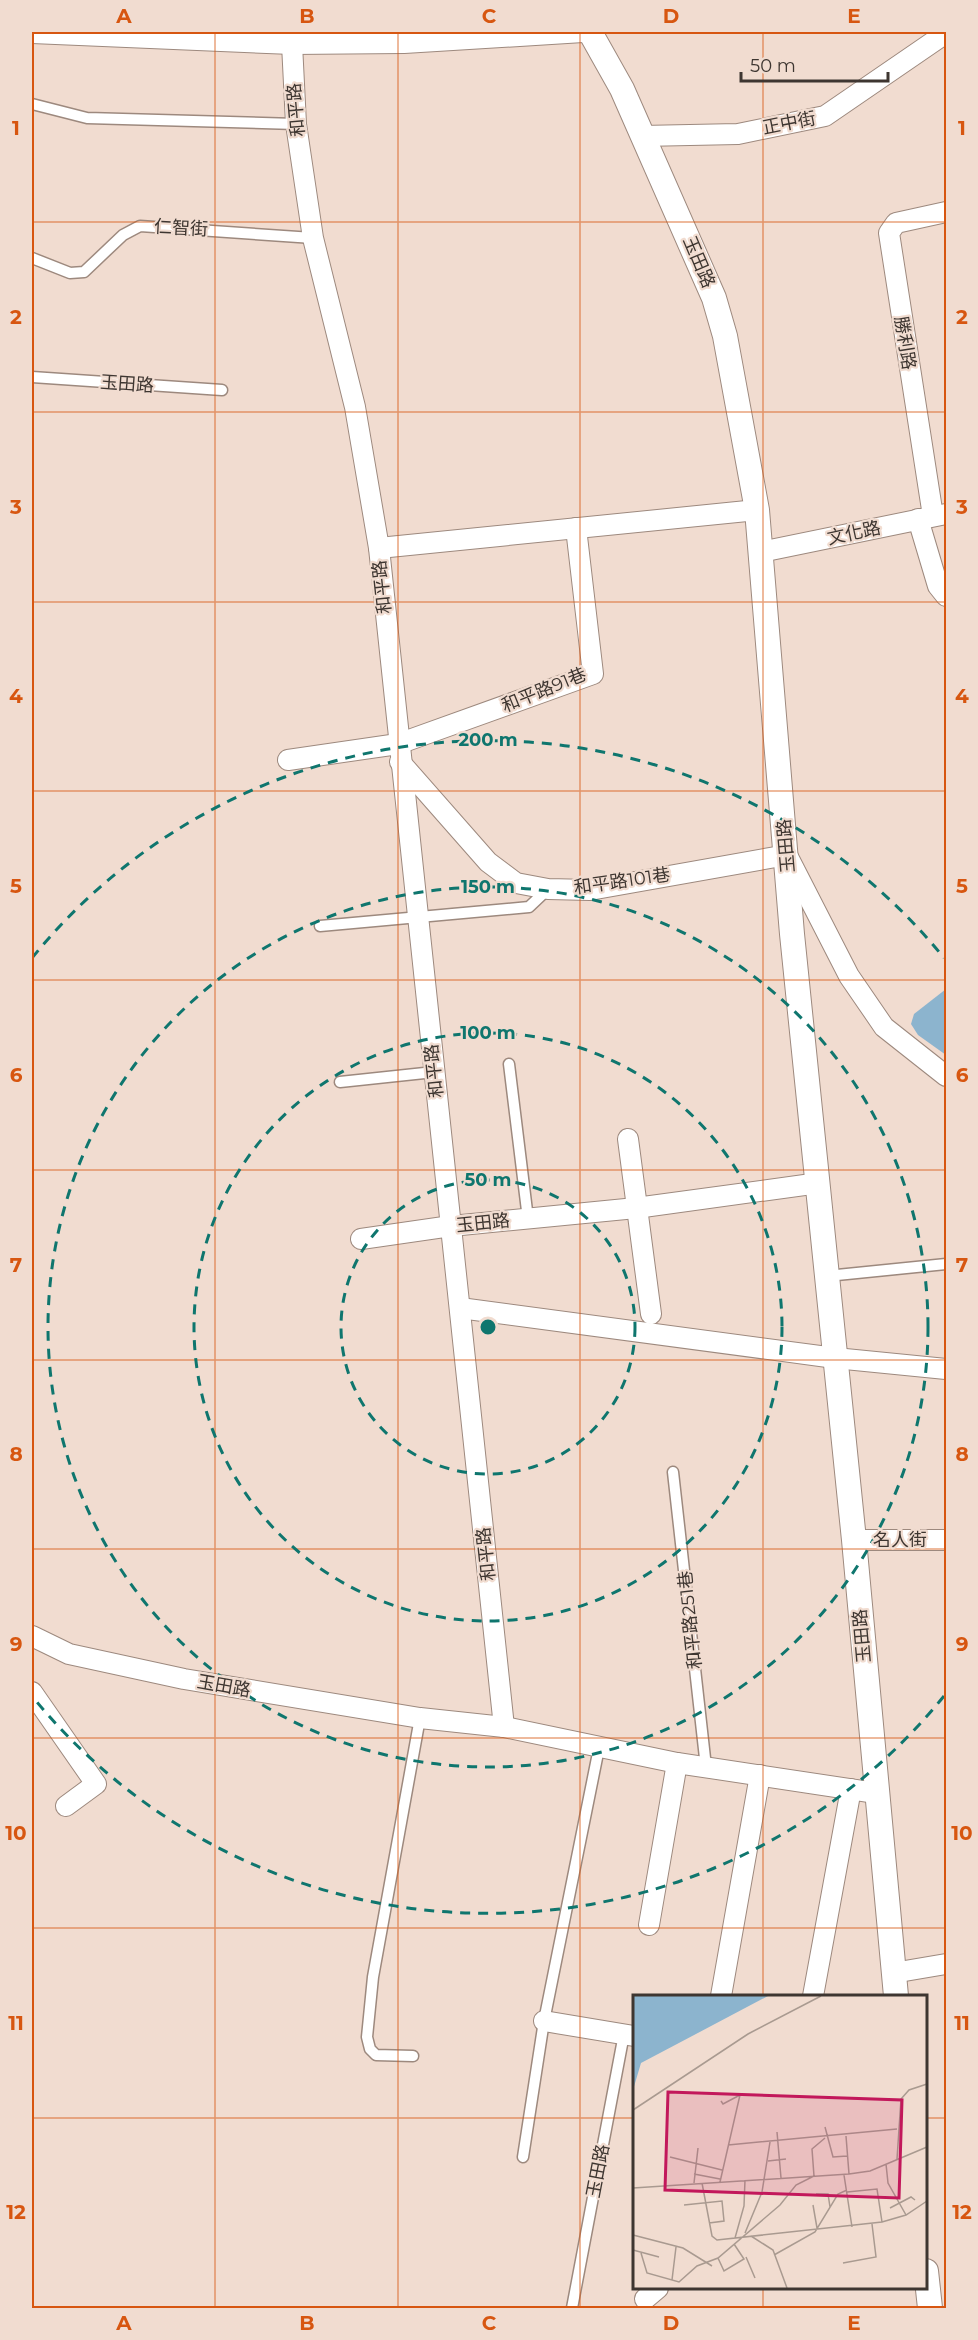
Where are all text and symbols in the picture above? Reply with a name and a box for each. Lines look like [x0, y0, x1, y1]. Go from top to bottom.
text: A [115, 4, 132, 28]
text: B [299, 4, 315, 28]
text: C [482, 4, 497, 28]
text: D [663, 4, 679, 28]
text: E [847, 4, 861, 28]
scale bar [741, 45, 888, 83]
text: 50 m [750, 55, 796, 77]
street label: 和平路 [283, 82, 309, 138]
street label: 正中街 [760, 107, 818, 139]
text: 1 [12, 116, 20, 140]
text: 1 [958, 116, 966, 140]
street label: 仁智街 [153, 216, 209, 240]
street label: 玉田路 [678, 233, 720, 291]
text: 2 [10, 305, 22, 329]
text: 2 [956, 305, 968, 329]
street label: 勝利路 [890, 315, 920, 371]
street label: 玉田路 [99, 371, 155, 397]
text: 3 [9, 495, 22, 519]
text: 3 [955, 495, 968, 519]
street label: 文化路 [825, 517, 883, 549]
street label: 和平路 [368, 559, 396, 615]
street label: 和平路91巷 [498, 663, 590, 717]
text: 4 [9, 684, 23, 708]
text: 4 [955, 684, 969, 708]
text: 200 m [458, 729, 518, 751]
street label: 玉田路 [773, 818, 799, 874]
street label: 和平路101巷 [572, 863, 672, 899]
text: 5 [10, 874, 22, 898]
text: 5 [956, 874, 968, 898]
text: 150 m [461, 876, 515, 898]
text: 100 m [460, 1022, 516, 1044]
street label: 和平路 [420, 1043, 448, 1099]
text: 6 [10, 1063, 23, 1087]
text: 6 [956, 1063, 969, 1087]
text: 50 m [465, 1169, 511, 1191]
street label: 玉田路 [455, 1209, 511, 1237]
text: 7 [10, 1253, 22, 1277]
text: 7 [956, 1253, 968, 1277]
centre of rings [478, 1317, 498, 1337]
text: 8 [9, 1442, 23, 1466]
text: 8 [955, 1442, 969, 1466]
street label: 和平路 [472, 1526, 500, 1582]
street label: 名人街 [873, 1529, 927, 1551]
street label: 和平路251巷 [674, 1570, 706, 1670]
street label: 玉田路 [849, 1608, 875, 1664]
text: 9 [10, 1632, 22, 1656]
text: 9 [956, 1632, 968, 1656]
street label: 玉田路 [196, 1670, 252, 1702]
text: 10 [5, 1821, 27, 1845]
text: 10 [951, 1821, 973, 1845]
inset map [633, 1995, 927, 2289]
text: 11 [8, 2011, 24, 2035]
text: 11 [954, 2011, 970, 2035]
street label: 玉田路 [582, 2142, 614, 2200]
text: 12 [6, 2200, 26, 2224]
text: 12 [952, 2200, 972, 2224]
text: A [115, 2311, 132, 2335]
text: B [299, 2311, 315, 2335]
text: C [482, 2311, 497, 2335]
text: D [663, 2311, 679, 2335]
text: E [847, 2311, 861, 2335]

